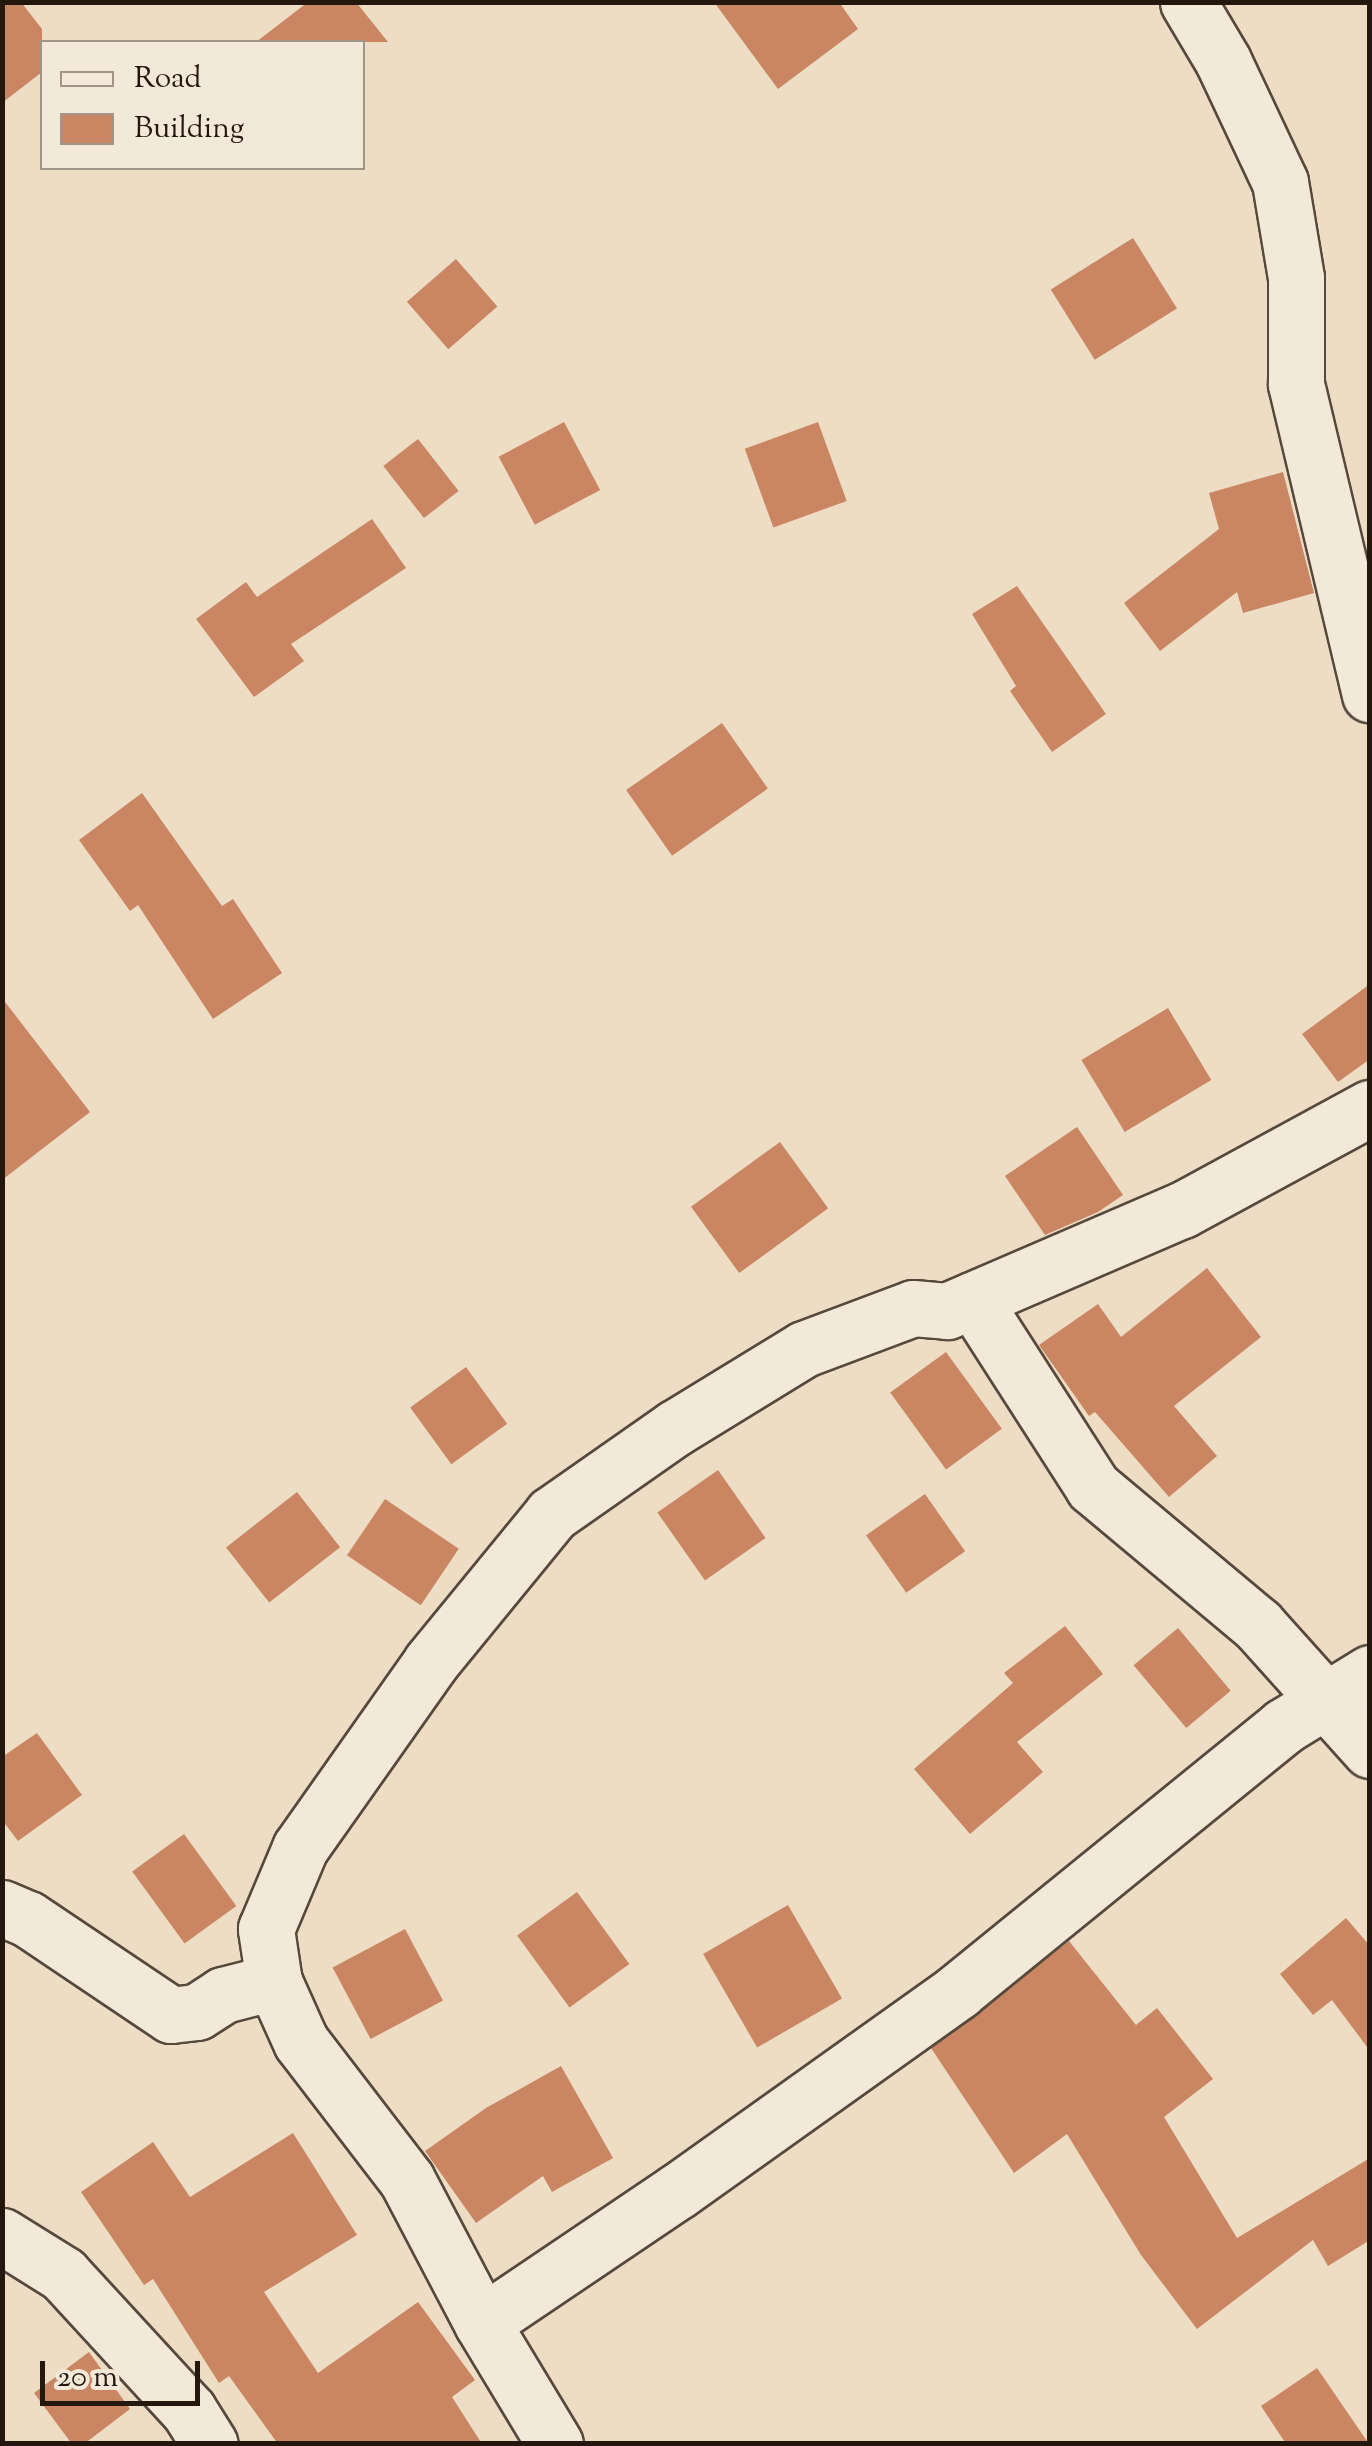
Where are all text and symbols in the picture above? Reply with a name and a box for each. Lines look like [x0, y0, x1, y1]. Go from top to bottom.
legend [40, 40, 365, 170]
text: Road [134, 58, 201, 101]
text: Building [134, 108, 244, 151]
scale bar [45, 2341, 205, 2403]
text: 20 m [57, 2357, 118, 2400]

